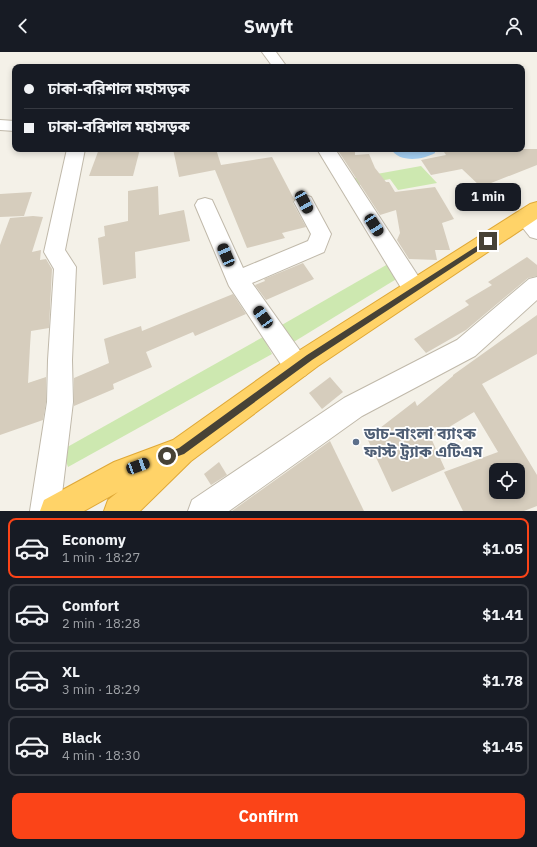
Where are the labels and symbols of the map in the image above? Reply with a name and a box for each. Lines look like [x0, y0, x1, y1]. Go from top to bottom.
callout: 1 min [455, 183, 521, 211]
car [293, 189, 315, 215]
car [362, 212, 386, 238]
route end [479, 232, 497, 250]
car [216, 242, 236, 268]
car [251, 304, 275, 330]
place label: ডাচ-বাংলা ব্যাংক ফাস্ট ট্র্যাক এটিএম [363, 423, 484, 461]
marker: ডাচ-বাংলা ব্যাংক ফাস্ট ট্র্যাক এটিএম [351, 437, 361, 447]
route start [158, 447, 176, 465]
car [125, 456, 151, 476]

